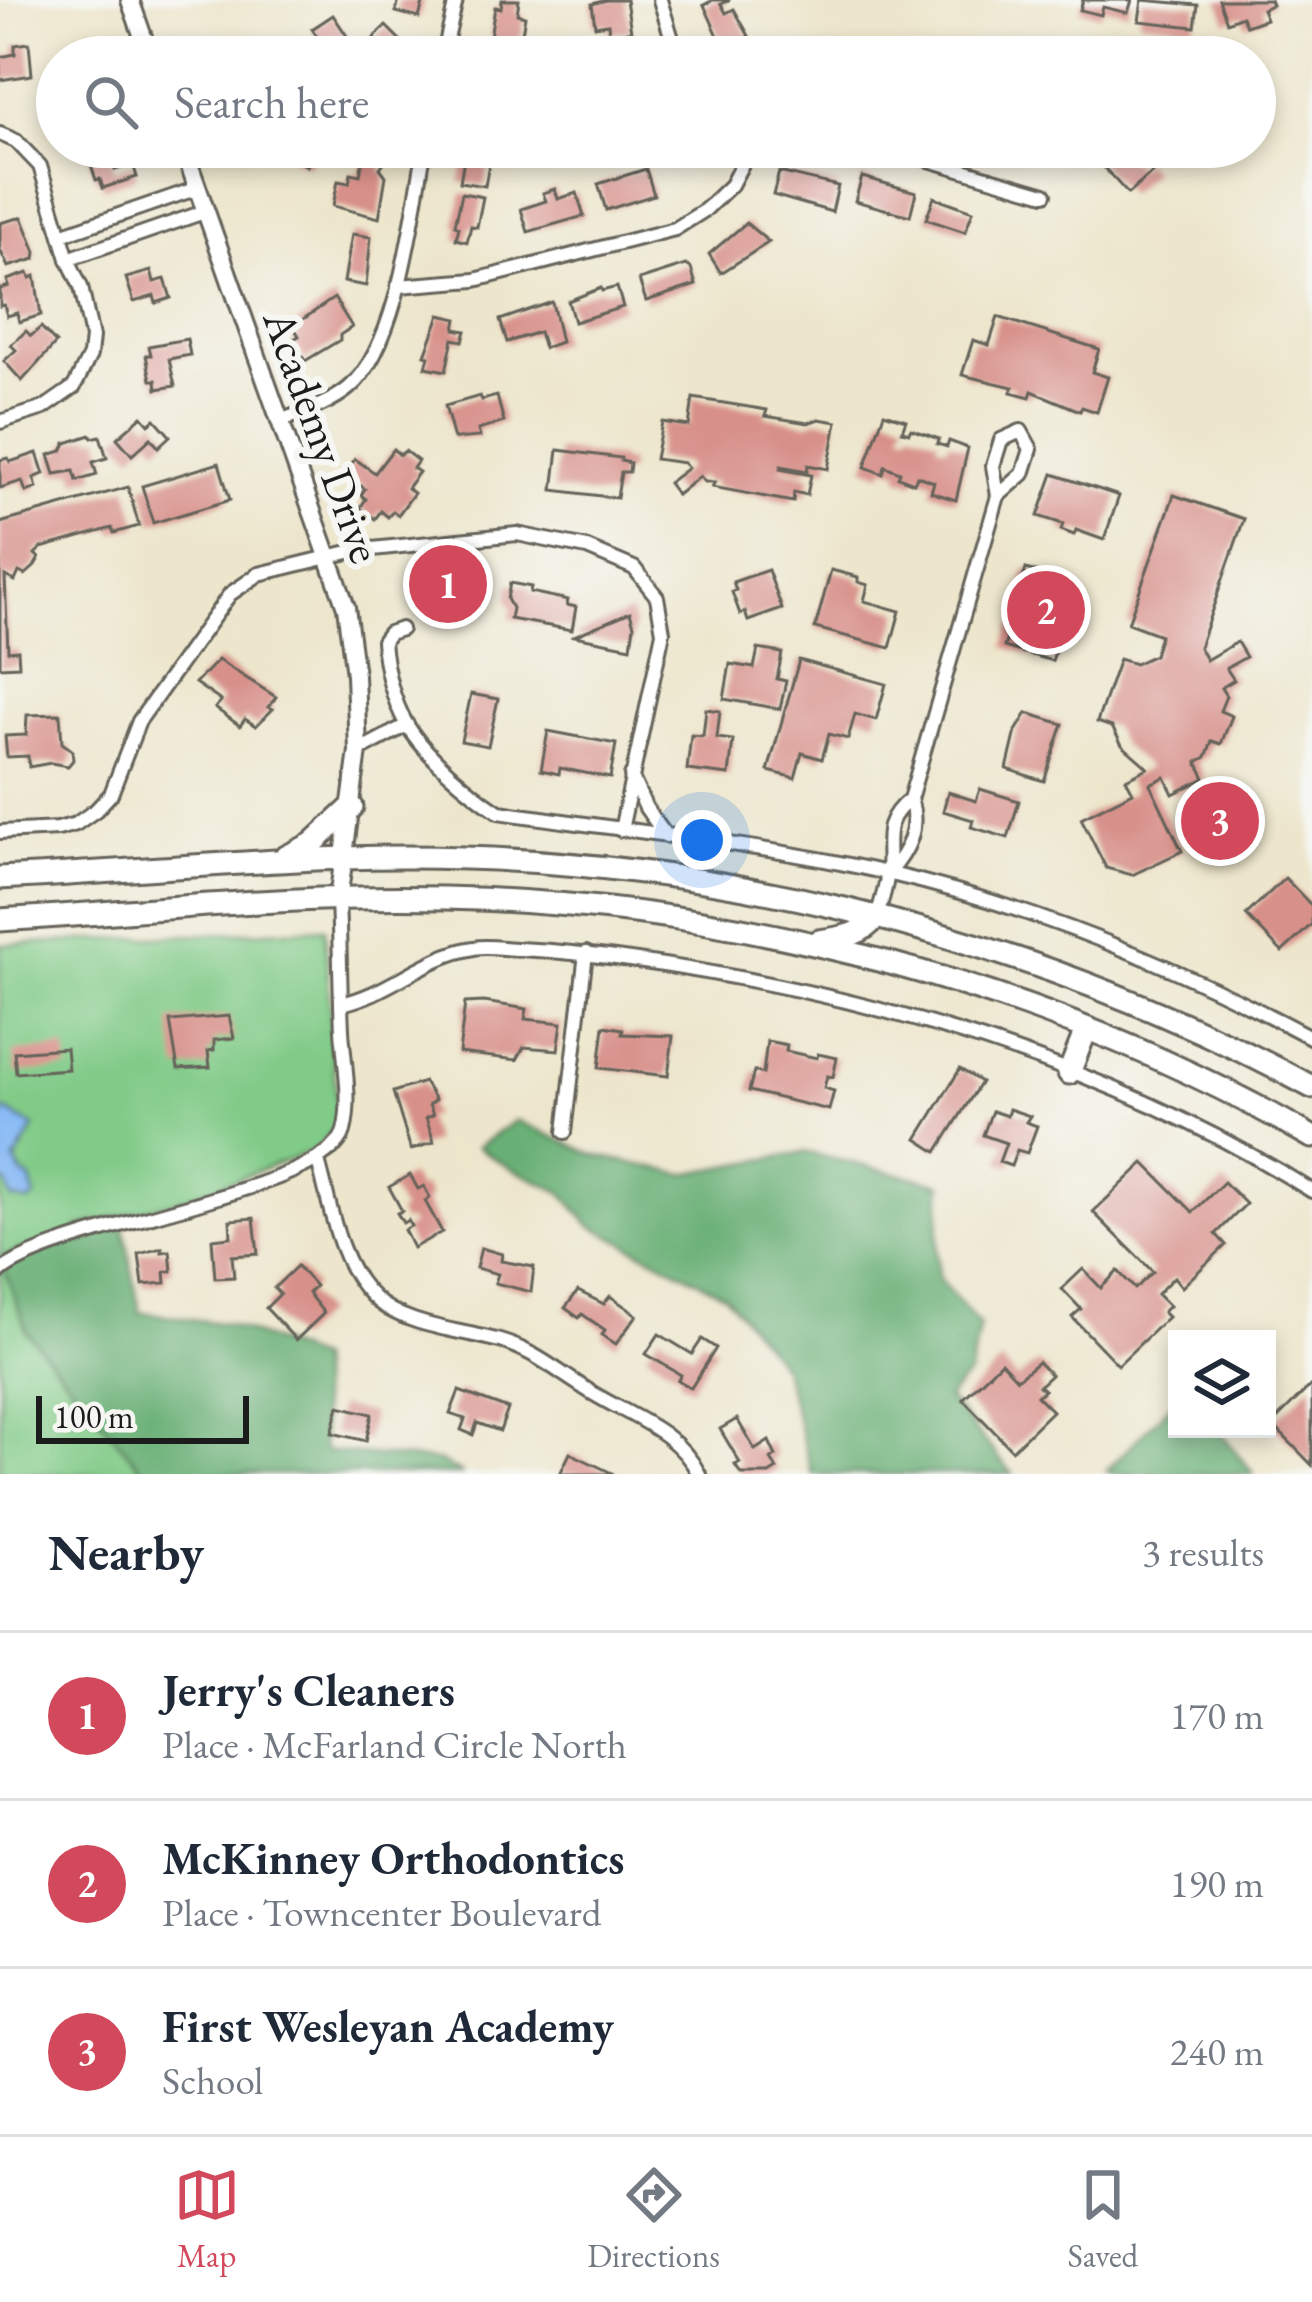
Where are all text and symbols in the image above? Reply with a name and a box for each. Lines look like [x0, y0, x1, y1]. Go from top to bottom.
search box [36, 36, 1276, 168]
icon: search [78, 69, 144, 135]
text: Search here [174, 73, 369, 131]
street label: Academy Drive [250, 301, 396, 570]
pin: 1 [409, 539, 487, 629]
pin: 2 [1007, 565, 1085, 655]
pin: 3 [1181, 776, 1259, 866]
your location [672, 810, 732, 870]
map controls [1168, 1330, 1276, 1438]
button: layers [1168, 1330, 1276, 1438]
scale bar [36, 1390, 249, 1443]
text: 100 m [54, 1395, 134, 1438]
text: Nearby [48, 1519, 204, 1585]
text: 3 results [1142, 1527, 1264, 1578]
text: Jerry's Cleaners [162, 1661, 455, 1719]
text: 1 [77, 1690, 97, 1741]
text: 170 m [1170, 1690, 1264, 1741]
text: Place · McFarland Circle North [162, 1719, 627, 1770]
text: McKinney Orthodontics [162, 1829, 624, 1887]
text: 2 [77, 1858, 97, 1909]
text: 190 m [1170, 1858, 1264, 1909]
text: Place · Towncenter Boulevard [162, 1887, 602, 1938]
text: First Wesleyan Academy [162, 1997, 614, 2055]
text: 3 [77, 2026, 97, 2077]
text: 240 m [1170, 2026, 1264, 2077]
text: School [162, 2055, 263, 2106]
tab: Map [174, 2162, 240, 2277]
tab: Directions [587, 2162, 720, 2277]
tab: Saved [1068, 2162, 1138, 2277]

